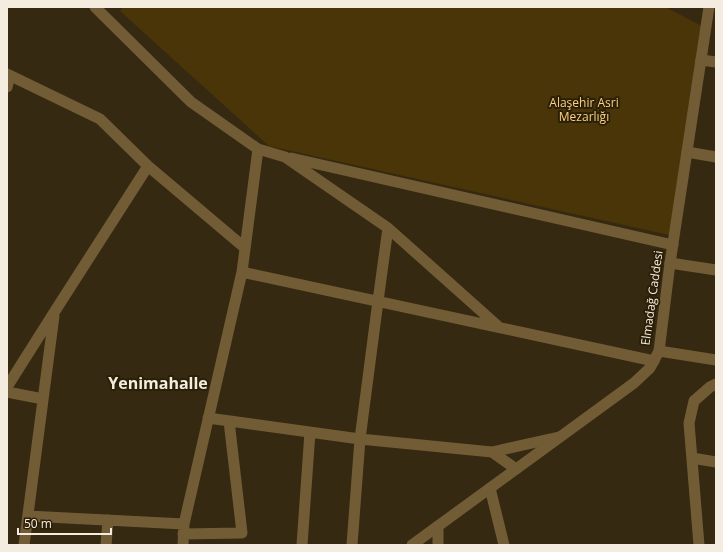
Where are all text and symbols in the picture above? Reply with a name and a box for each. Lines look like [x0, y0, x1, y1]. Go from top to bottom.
park label: Alaşehir Asri Mezarlığı [549, 94, 619, 125]
street label: Elmadağ Caddesi [636, 249, 667, 346]
district label: Yenimahalle [108, 372, 208, 394]
scale bar [18, 510, 111, 536]
text: 50 m [24, 515, 52, 532]

